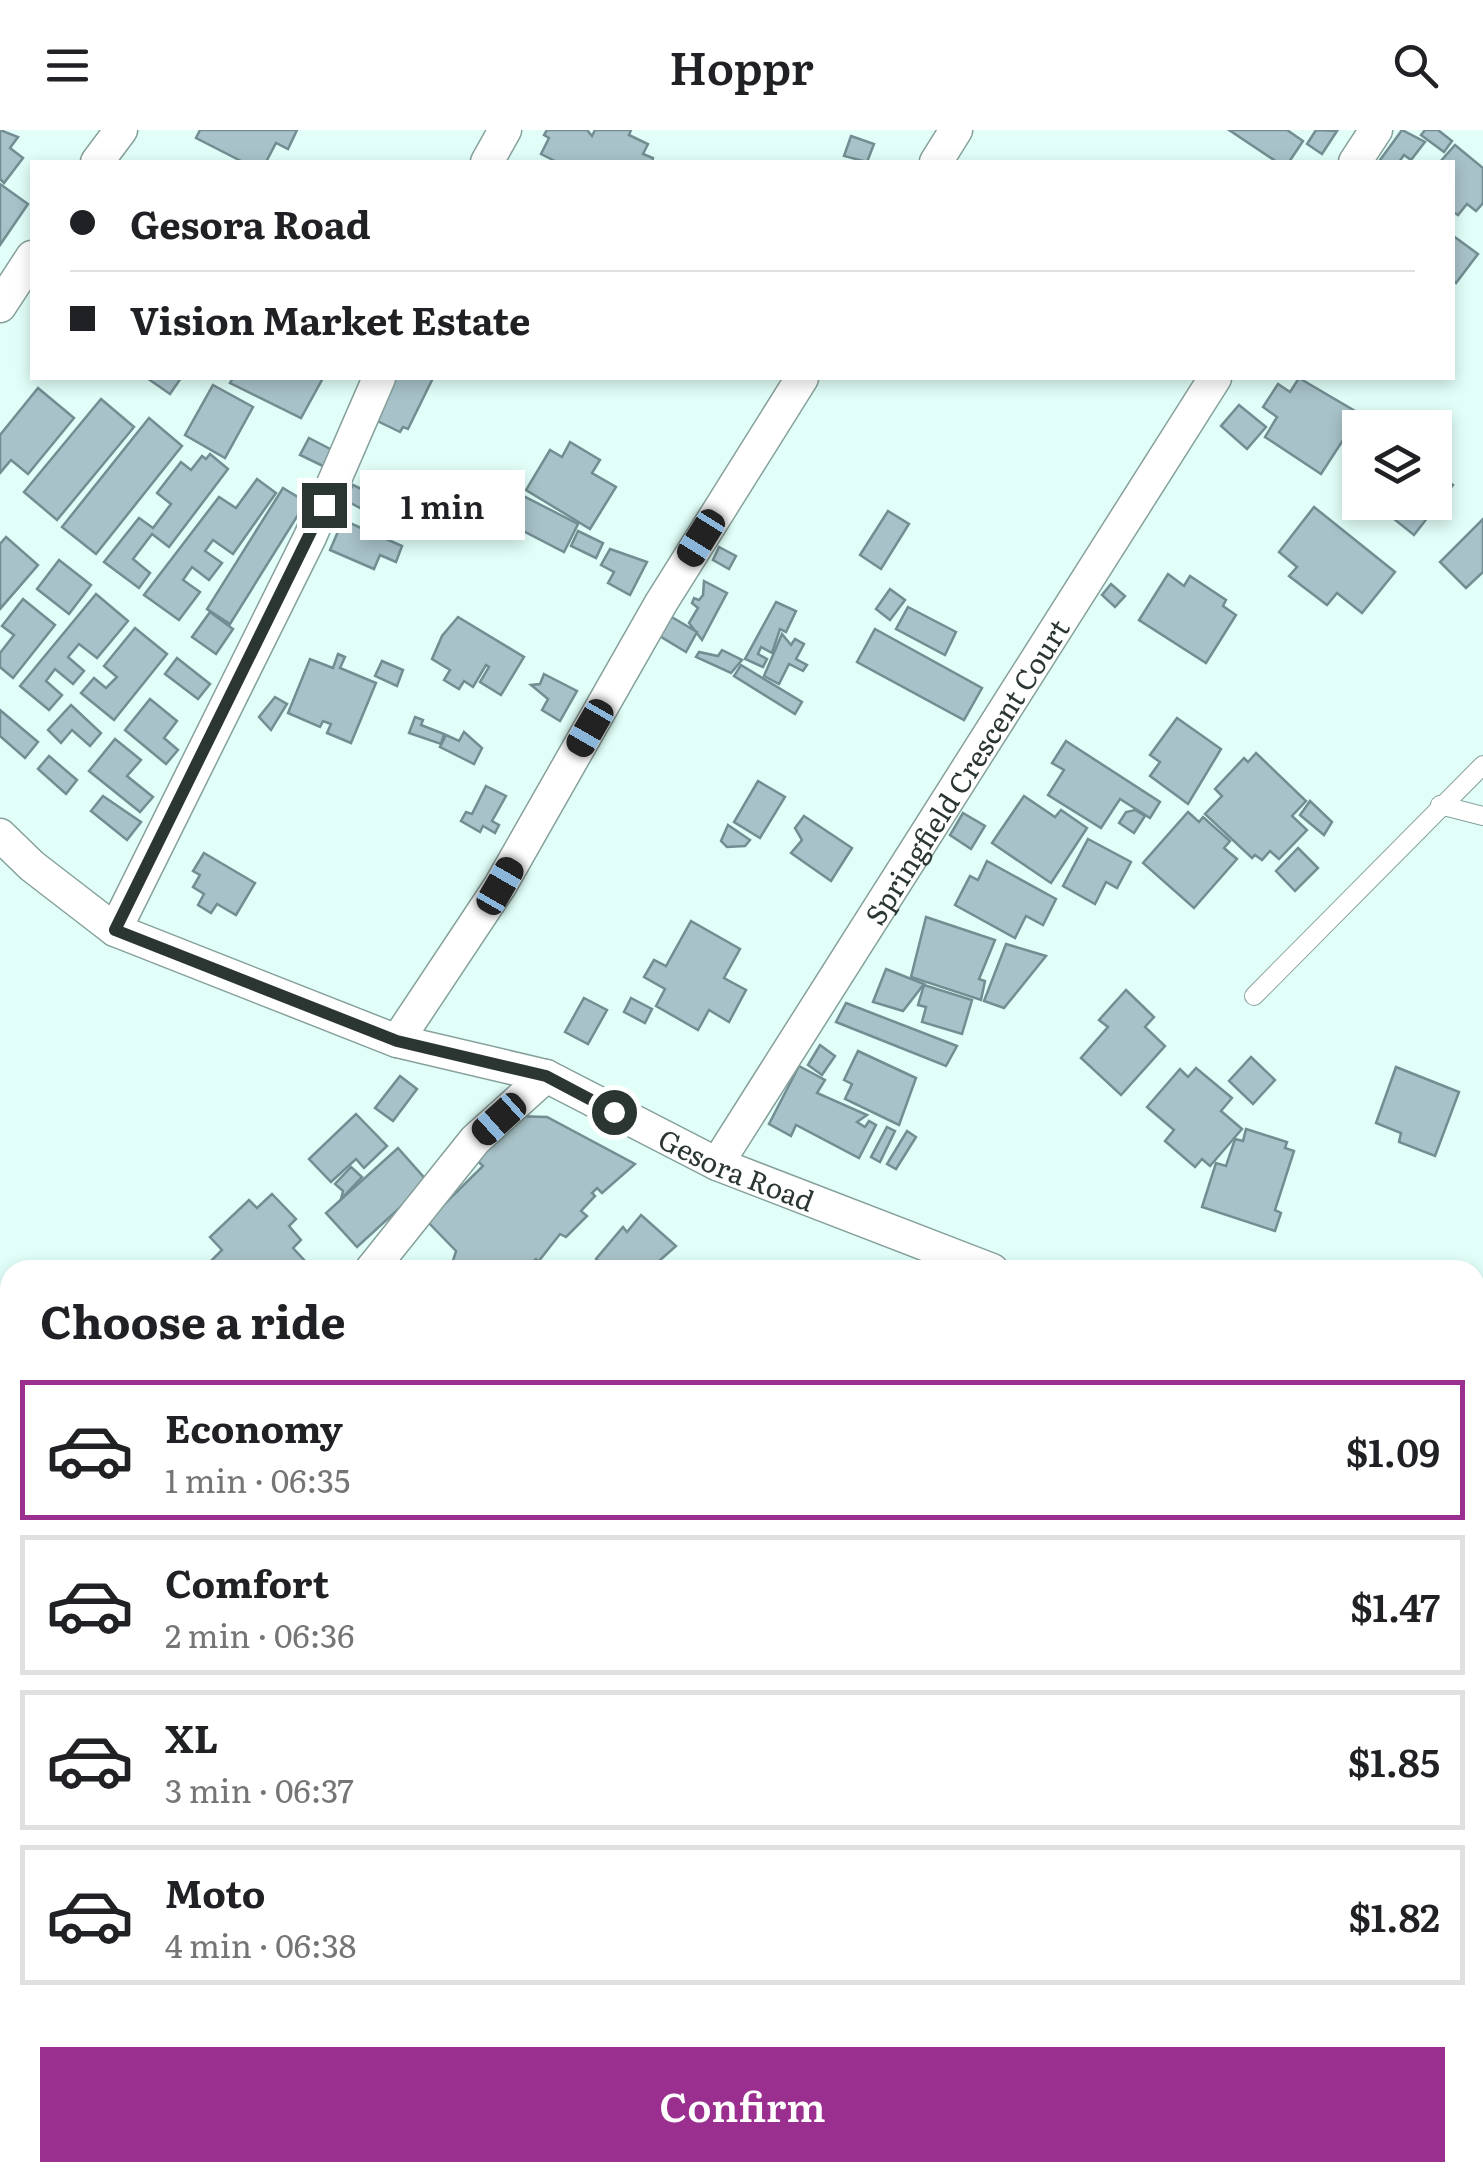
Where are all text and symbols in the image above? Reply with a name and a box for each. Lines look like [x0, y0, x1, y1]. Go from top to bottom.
text: Hoppr [669, 32, 814, 99]
icon: menu [40, 38, 95, 93]
icon: search [1388, 38, 1443, 93]
text: Gesora Road [130, 194, 371, 251]
text: Vision Market Estate [130, 290, 530, 347]
map controls [1342, 410, 1452, 520]
button: layers [1342, 410, 1452, 520]
callout: 1 min [359, 470, 524, 540]
text: 1 min [400, 481, 485, 529]
route end [302, 483, 347, 528]
car [672, 505, 730, 571]
street label: Springfield Crescent Court [853, 610, 1079, 932]
car [562, 695, 618, 761]
car [472, 853, 528, 919]
car [467, 1088, 531, 1150]
route start [592, 1090, 637, 1135]
street label: Gesora Road [652, 1117, 821, 1221]
text: Choose a ride [40, 1286, 346, 1353]
text: Economy [165, 1398, 343, 1455]
icon: car [45, 1405, 135, 1495]
text: $1.09 [1346, 1422, 1440, 1479]
text: 1 min · 06:35 [165, 1455, 350, 1503]
text: Comfort [165, 1553, 329, 1610]
icon: car [45, 1560, 135, 1650]
text: $1.47 [1350, 1577, 1440, 1634]
text: 2 min · 06:36 [165, 1610, 355, 1658]
text: XL [165, 1708, 218, 1765]
icon: car [45, 1715, 135, 1805]
text: $1.85 [1348, 1732, 1440, 1789]
text: 3 min · 06:37 [165, 1765, 354, 1813]
text: Moto [165, 1863, 265, 1920]
icon: car [45, 1870, 135, 1960]
text: $1.82 [1348, 1887, 1440, 1944]
text: 4 min · 06:38 [165, 1920, 356, 1968]
button: Confirm [40, 2047, 1445, 2162]

